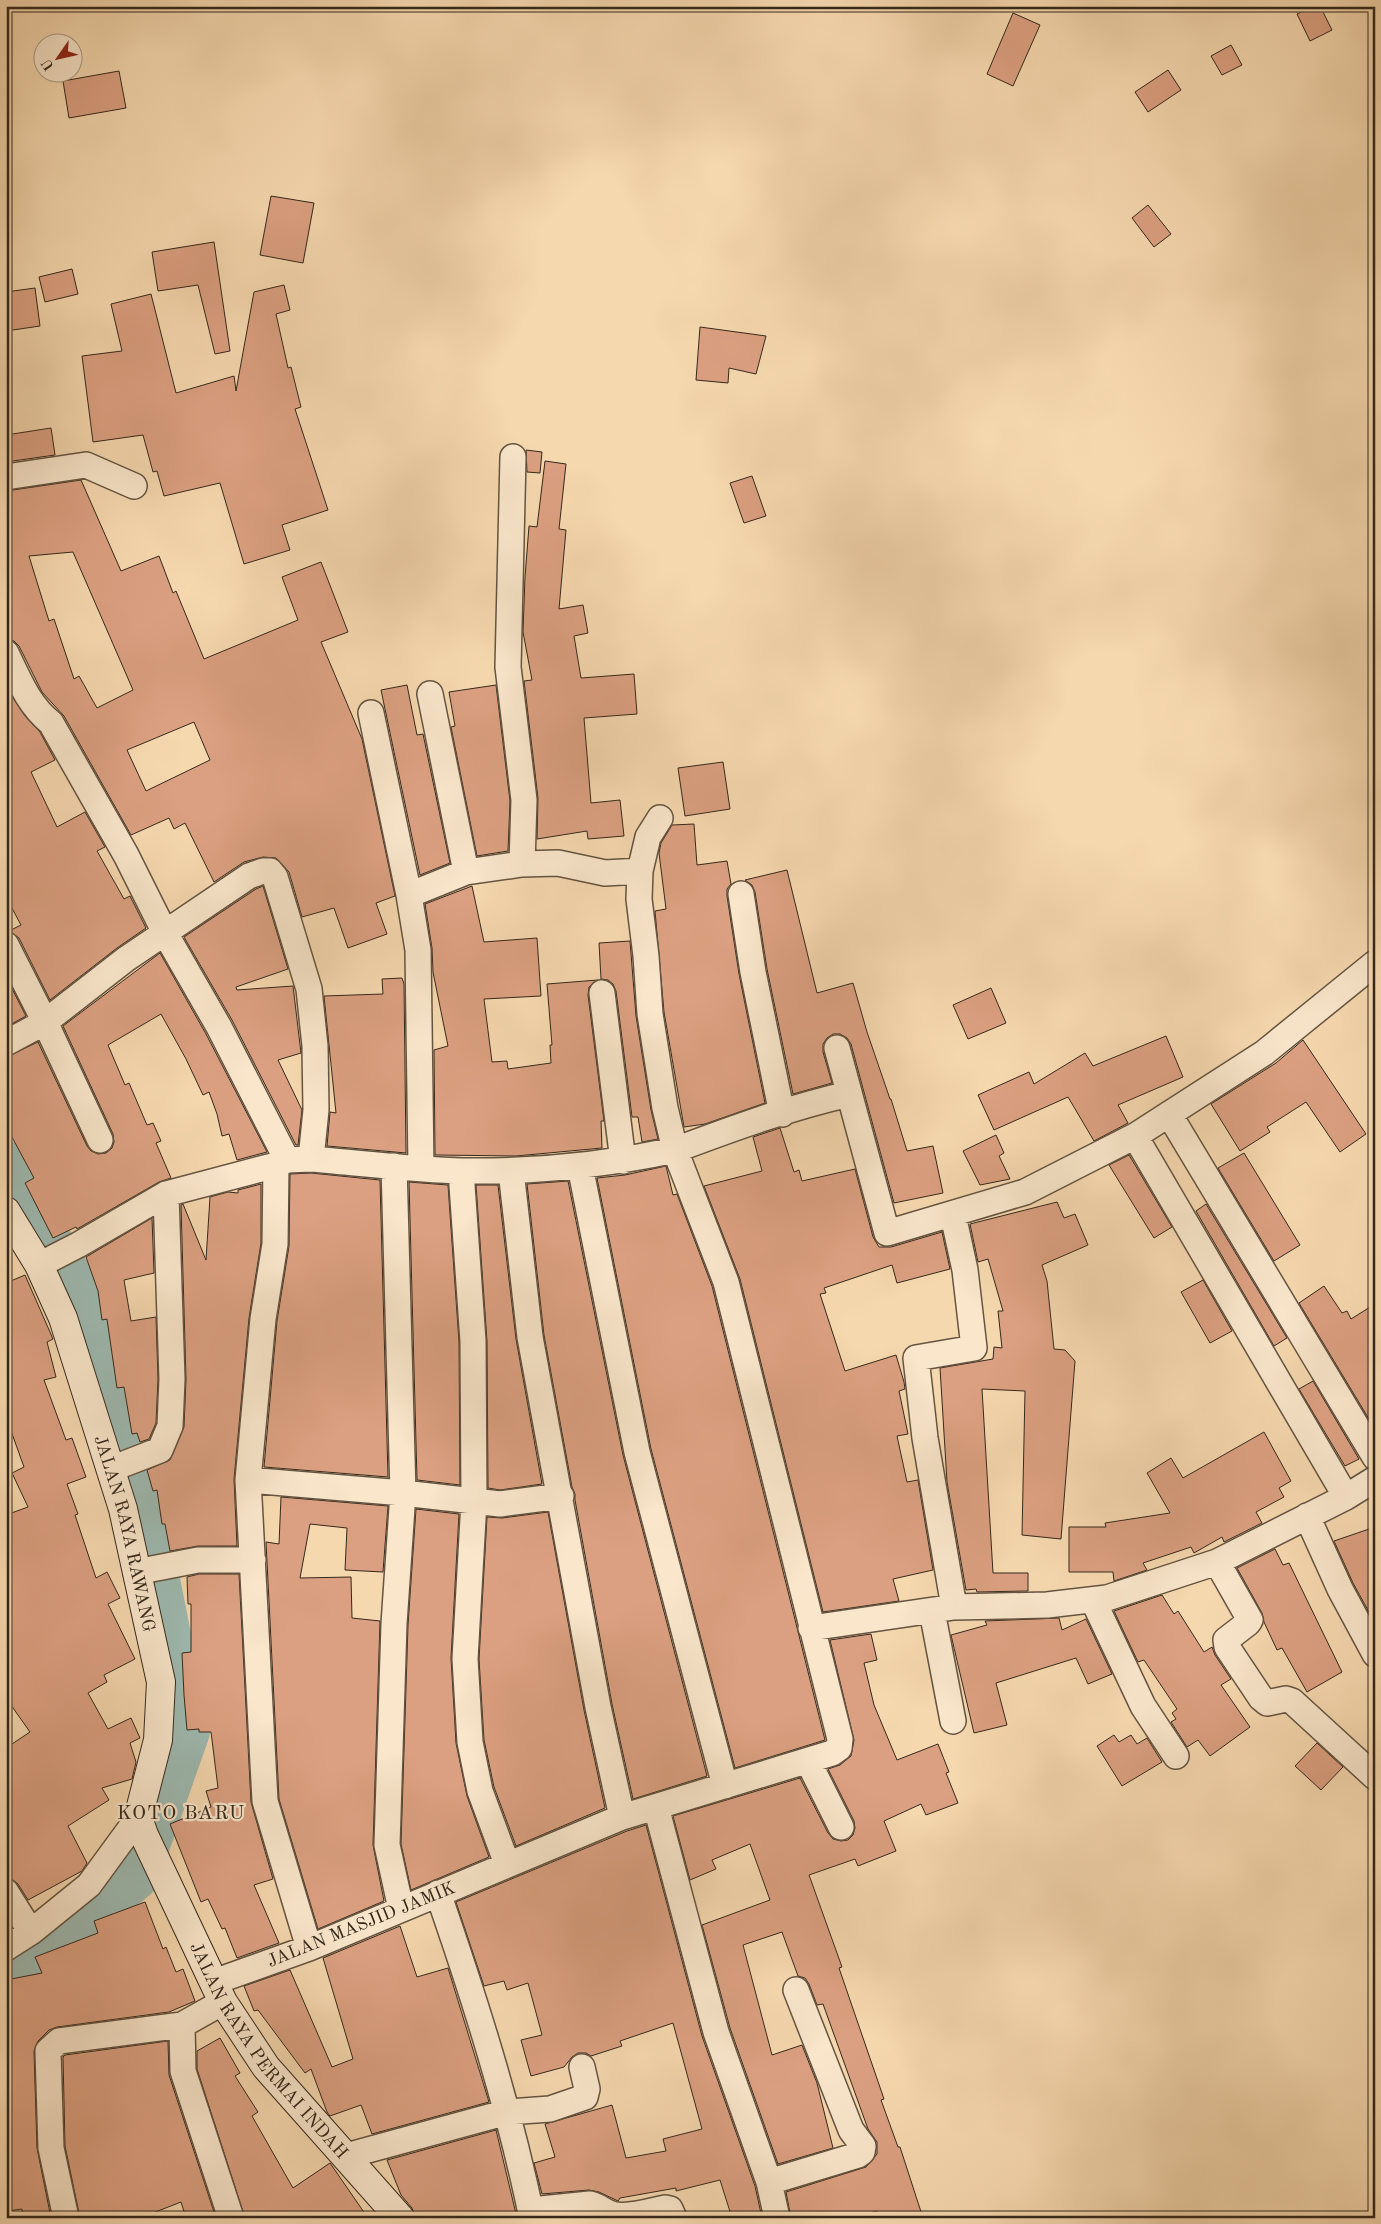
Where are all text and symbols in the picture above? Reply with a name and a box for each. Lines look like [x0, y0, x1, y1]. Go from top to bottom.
north arrow [32, 32, 82, 82]
text: U [39, 56, 57, 73]
street label: JALAN RAYA RAWANG [90, 1433, 158, 1634]
district label: KOTO BARU [117, 1804, 245, 1824]
street label: JALAN MASJID JAMIK [265, 1879, 458, 1971]
street label: JALAN RAYA PERMAI INDAH [186, 1940, 351, 2163]

